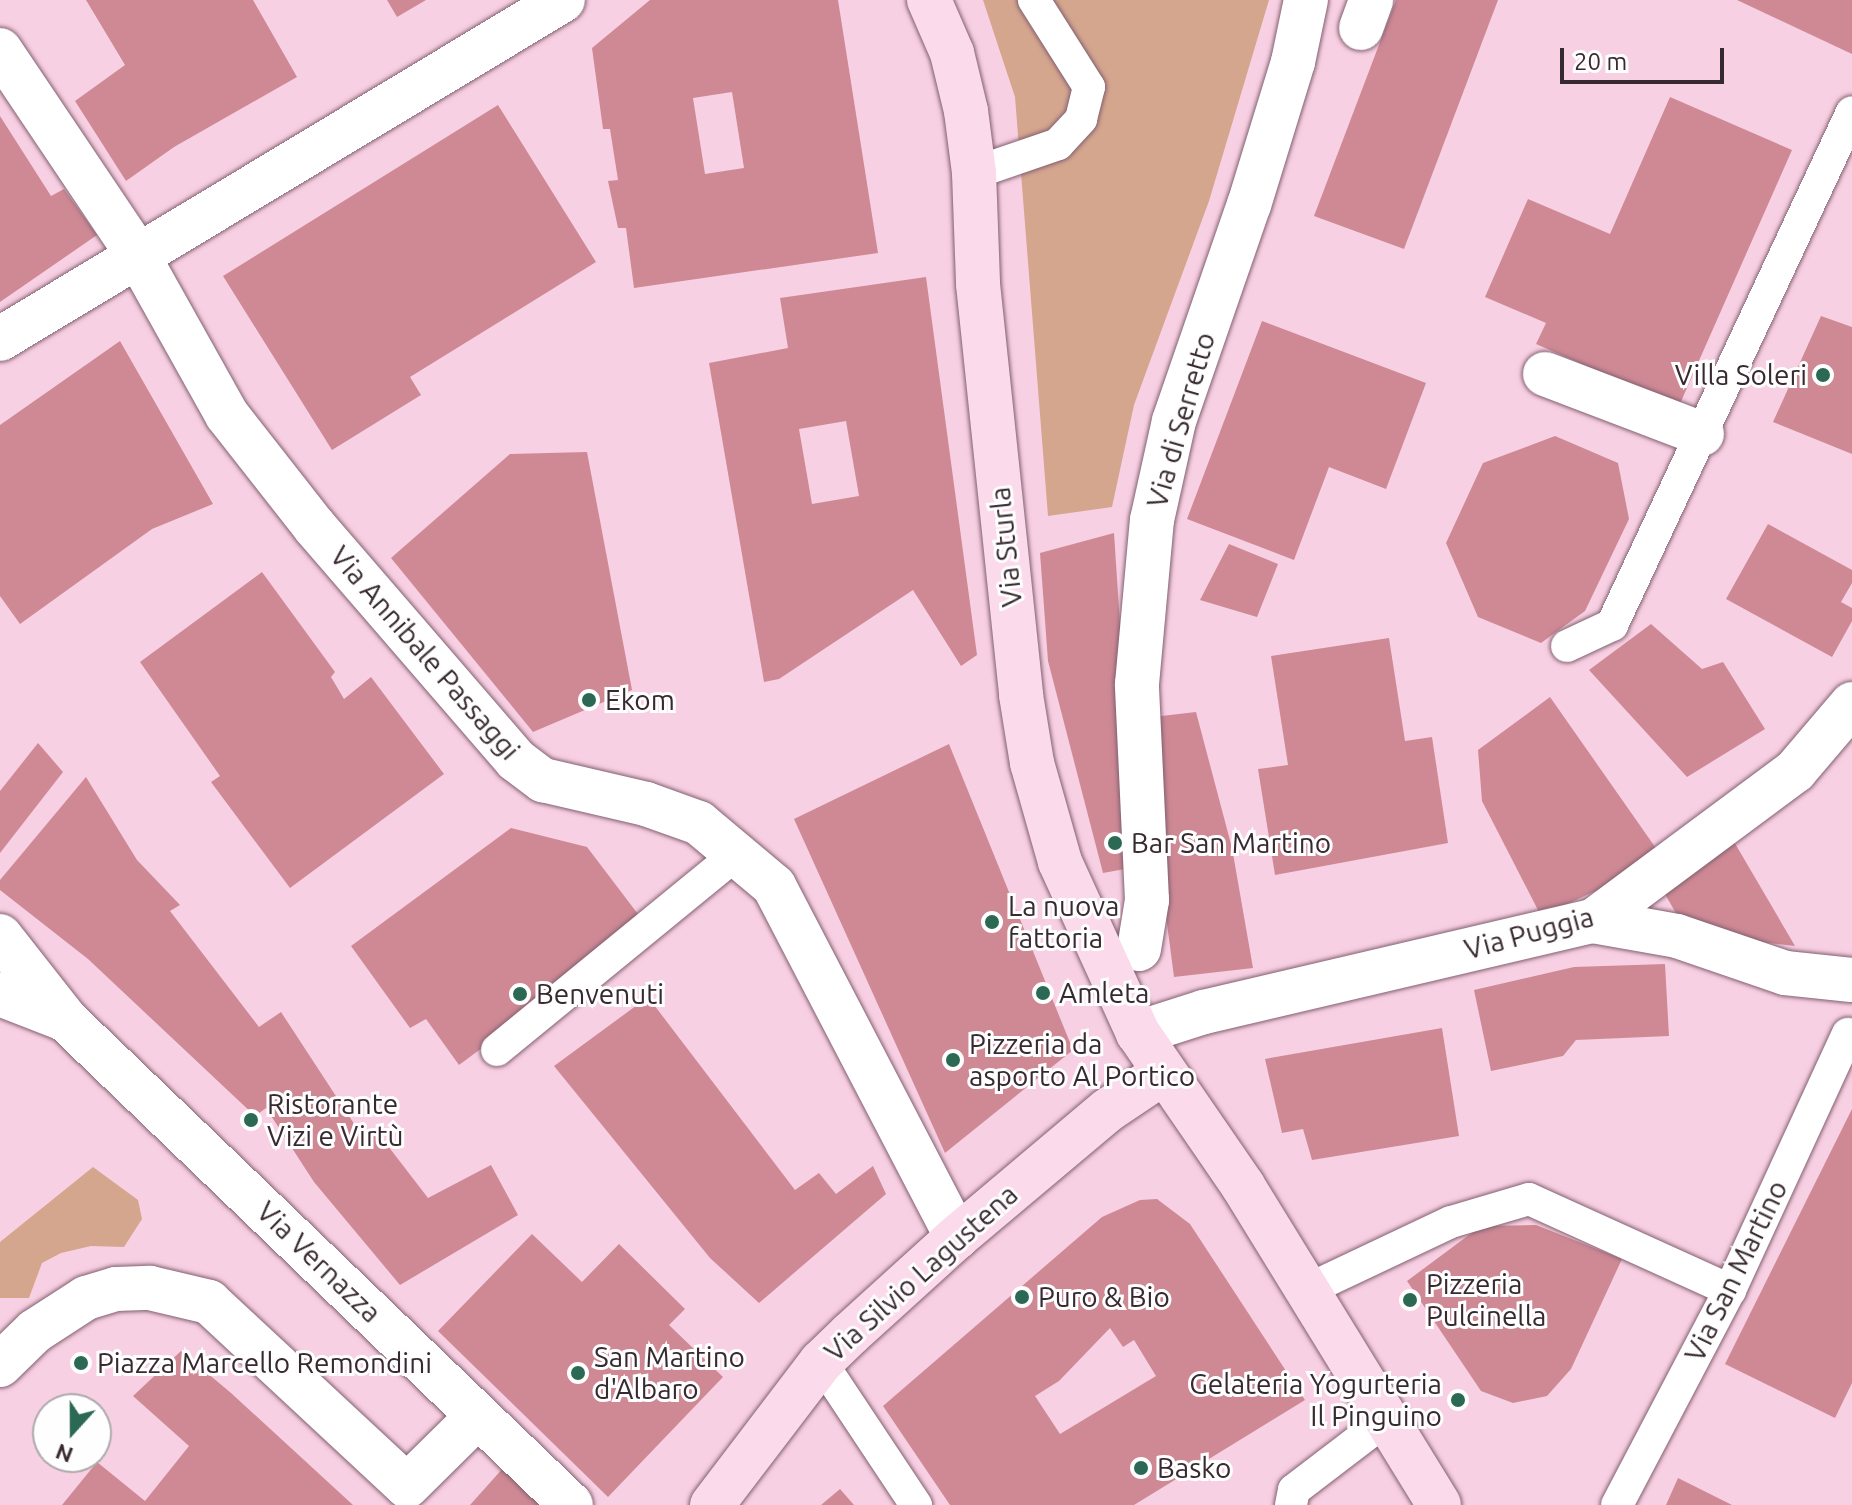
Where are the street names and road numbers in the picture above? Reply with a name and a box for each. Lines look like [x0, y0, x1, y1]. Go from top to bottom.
street label: Via di Serretto [1140, 328, 1222, 512]
street label: Via Sturla [983, 485, 1029, 609]
street label: Via Annibale Passaggi [323, 539, 527, 767]
street label: Via Puggia [1461, 900, 1597, 966]
street label: Via San Martino [1678, 1175, 1794, 1367]
street label: Via Silvio Lagustena [818, 1178, 1024, 1368]
street label: Via Vernazza [250, 1194, 388, 1330]

